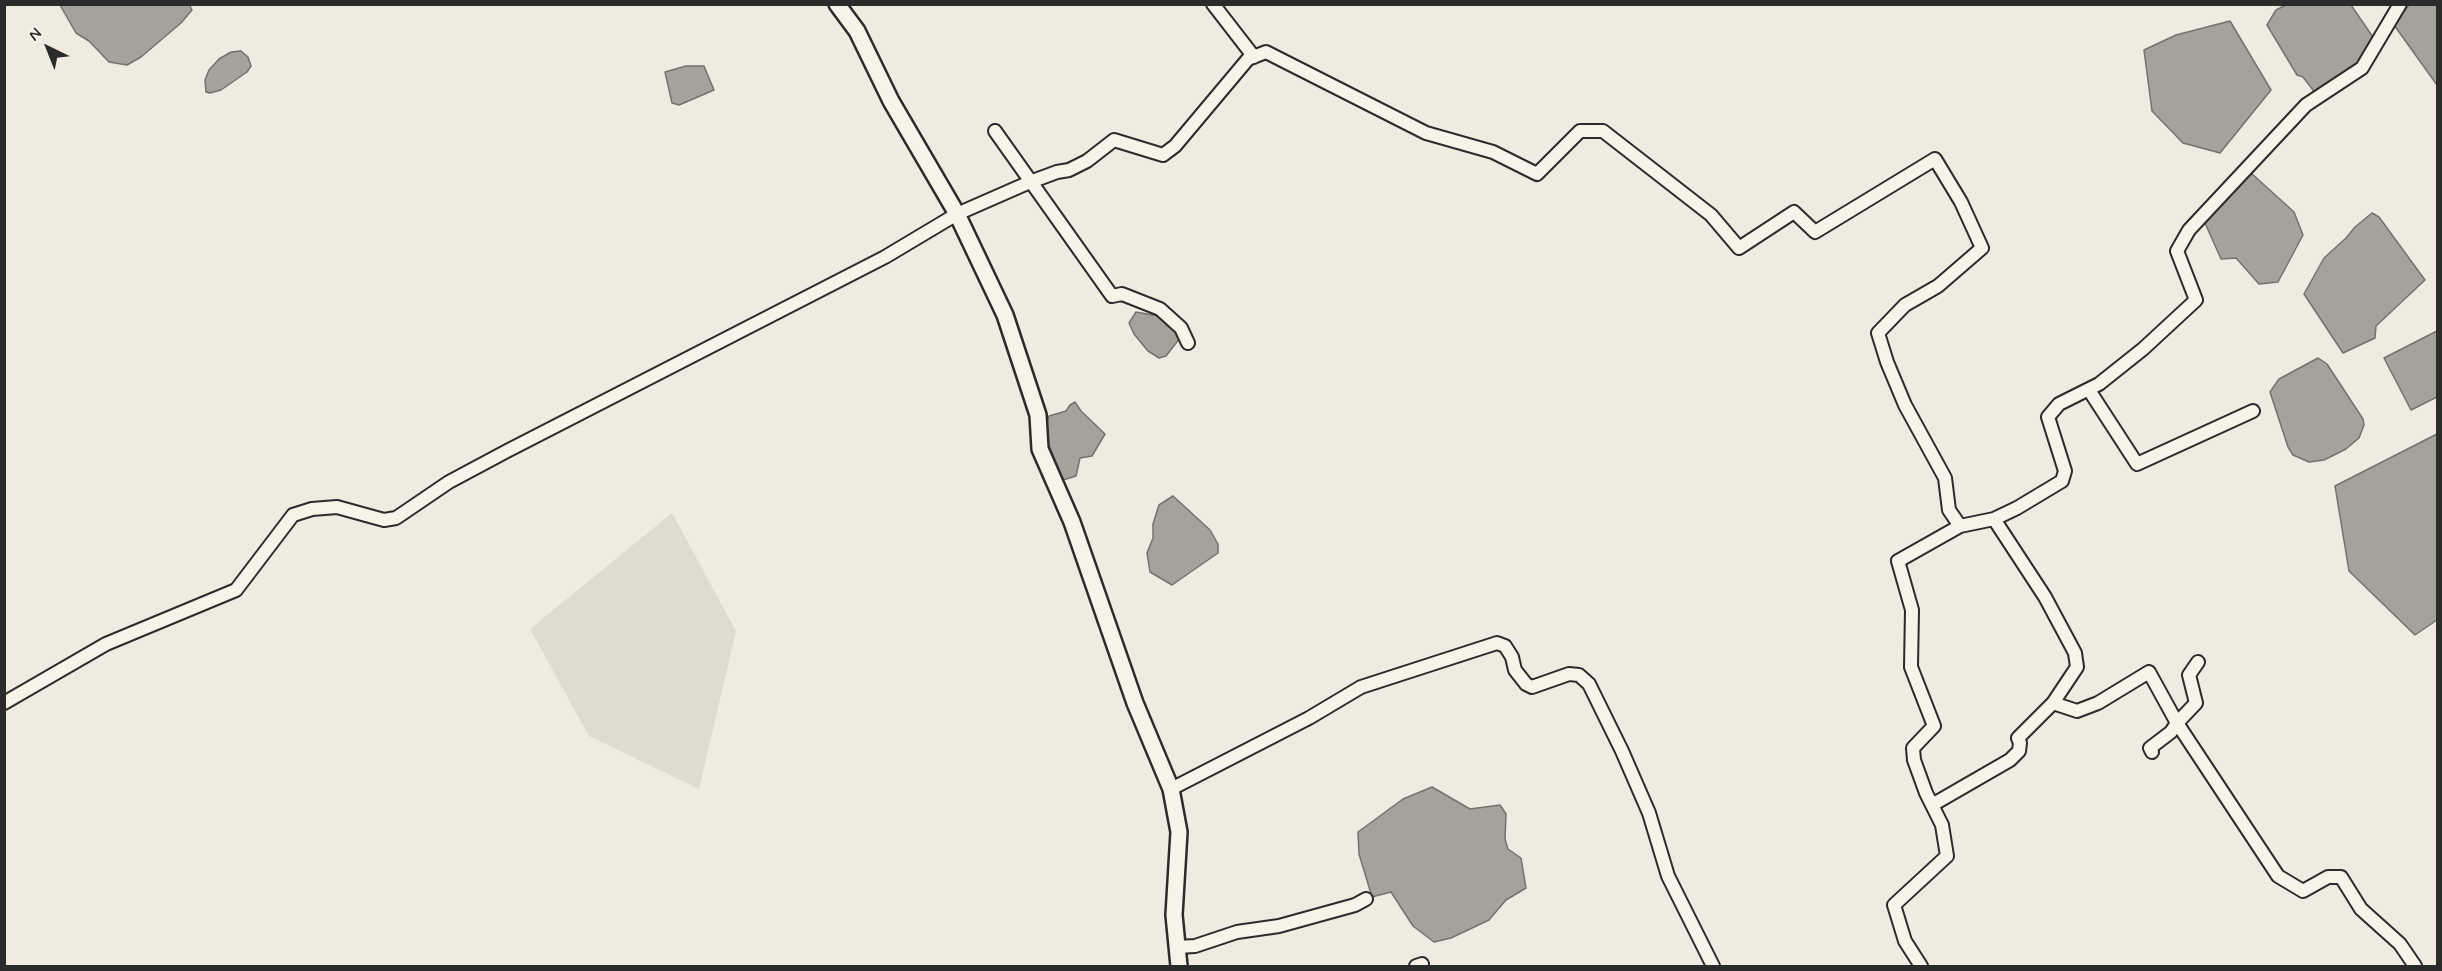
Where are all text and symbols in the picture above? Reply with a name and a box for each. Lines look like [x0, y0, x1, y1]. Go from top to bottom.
north arrow [18, 18, 78, 78]
text: N [24, 23, 46, 46]

